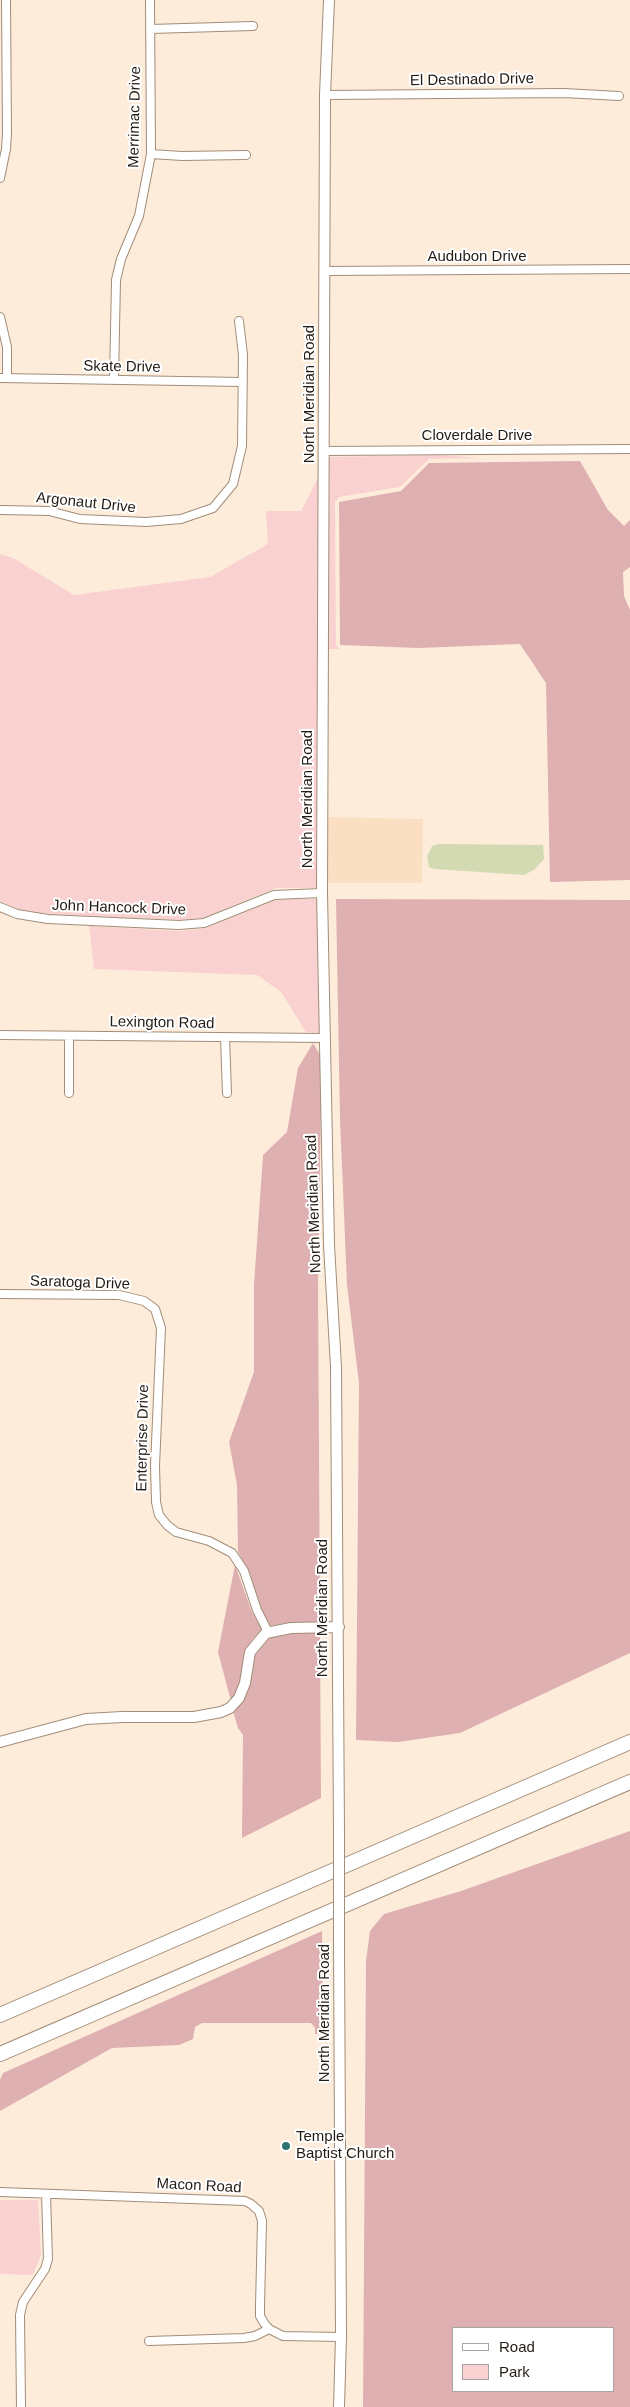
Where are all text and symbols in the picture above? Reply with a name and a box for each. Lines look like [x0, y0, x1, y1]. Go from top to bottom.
street label: Merrimac Drive [125, 66, 145, 168]
street label: El Destinado Drive [410, 70, 534, 90]
street label: Audubon Drive [427, 248, 527, 266]
street label: North Meridian Road [301, 325, 319, 463]
street label: Skate Drive [83, 357, 161, 377]
street label: Cloverdale Drive [422, 427, 532, 445]
street label: Argonaut Drive [35, 489, 137, 517]
street label: North Meridian Road [299, 730, 317, 868]
street label: John Hancock Drive [52, 897, 186, 919]
street label: Lexington Road [109, 1013, 215, 1033]
street label: North Meridian Road [303, 1135, 325, 1273]
street label: Saratoga Drive [30, 1272, 130, 1294]
street label: Enterprise Drive [133, 1384, 153, 1492]
street label: North Meridian Road [314, 1539, 332, 1677]
street label: North Meridian Road [316, 1944, 334, 2082]
place label: Temple Baptist Church [296, 2128, 394, 2163]
marker: Temple Baptist Church [280, 2140, 292, 2152]
street label: Macon Road [156, 2175, 242, 2197]
legend [452, 2327, 615, 2392]
text: Road [499, 2338, 535, 2355]
text: Park [499, 2363, 530, 2380]

